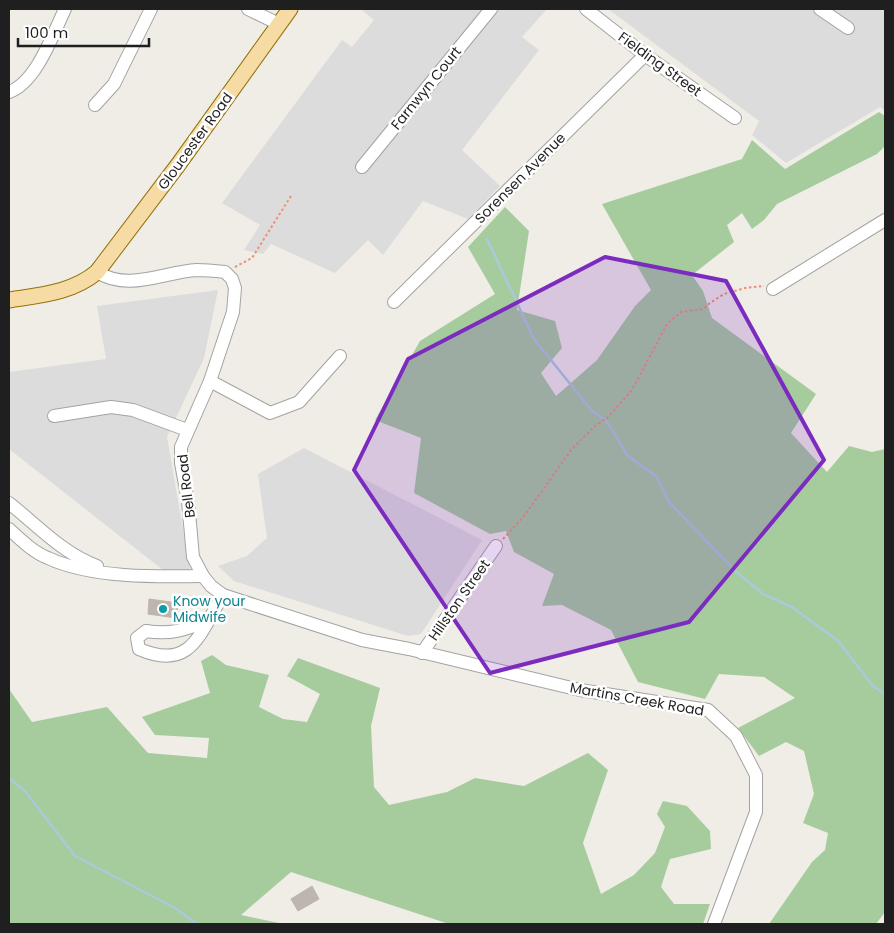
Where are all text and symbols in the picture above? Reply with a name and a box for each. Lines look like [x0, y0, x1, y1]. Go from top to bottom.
scale bar [18, 15, 149, 47]
text: 100 m [25, 22, 68, 43]
street label: Fielding Street [614, 27, 706, 101]
street label: Farnwyn Court [386, 42, 466, 134]
street label: Gloucester Road [153, 88, 237, 194]
street label: Sorensen Avenue [470, 128, 570, 228]
street label: Bell Road [172, 453, 200, 519]
street label: Hillston Street [424, 555, 494, 645]
place label: Know your Midwife [173, 591, 246, 627]
marker: Know your Midwife [157, 603, 169, 615]
street label: Martins Creek Road [568, 677, 706, 721]

